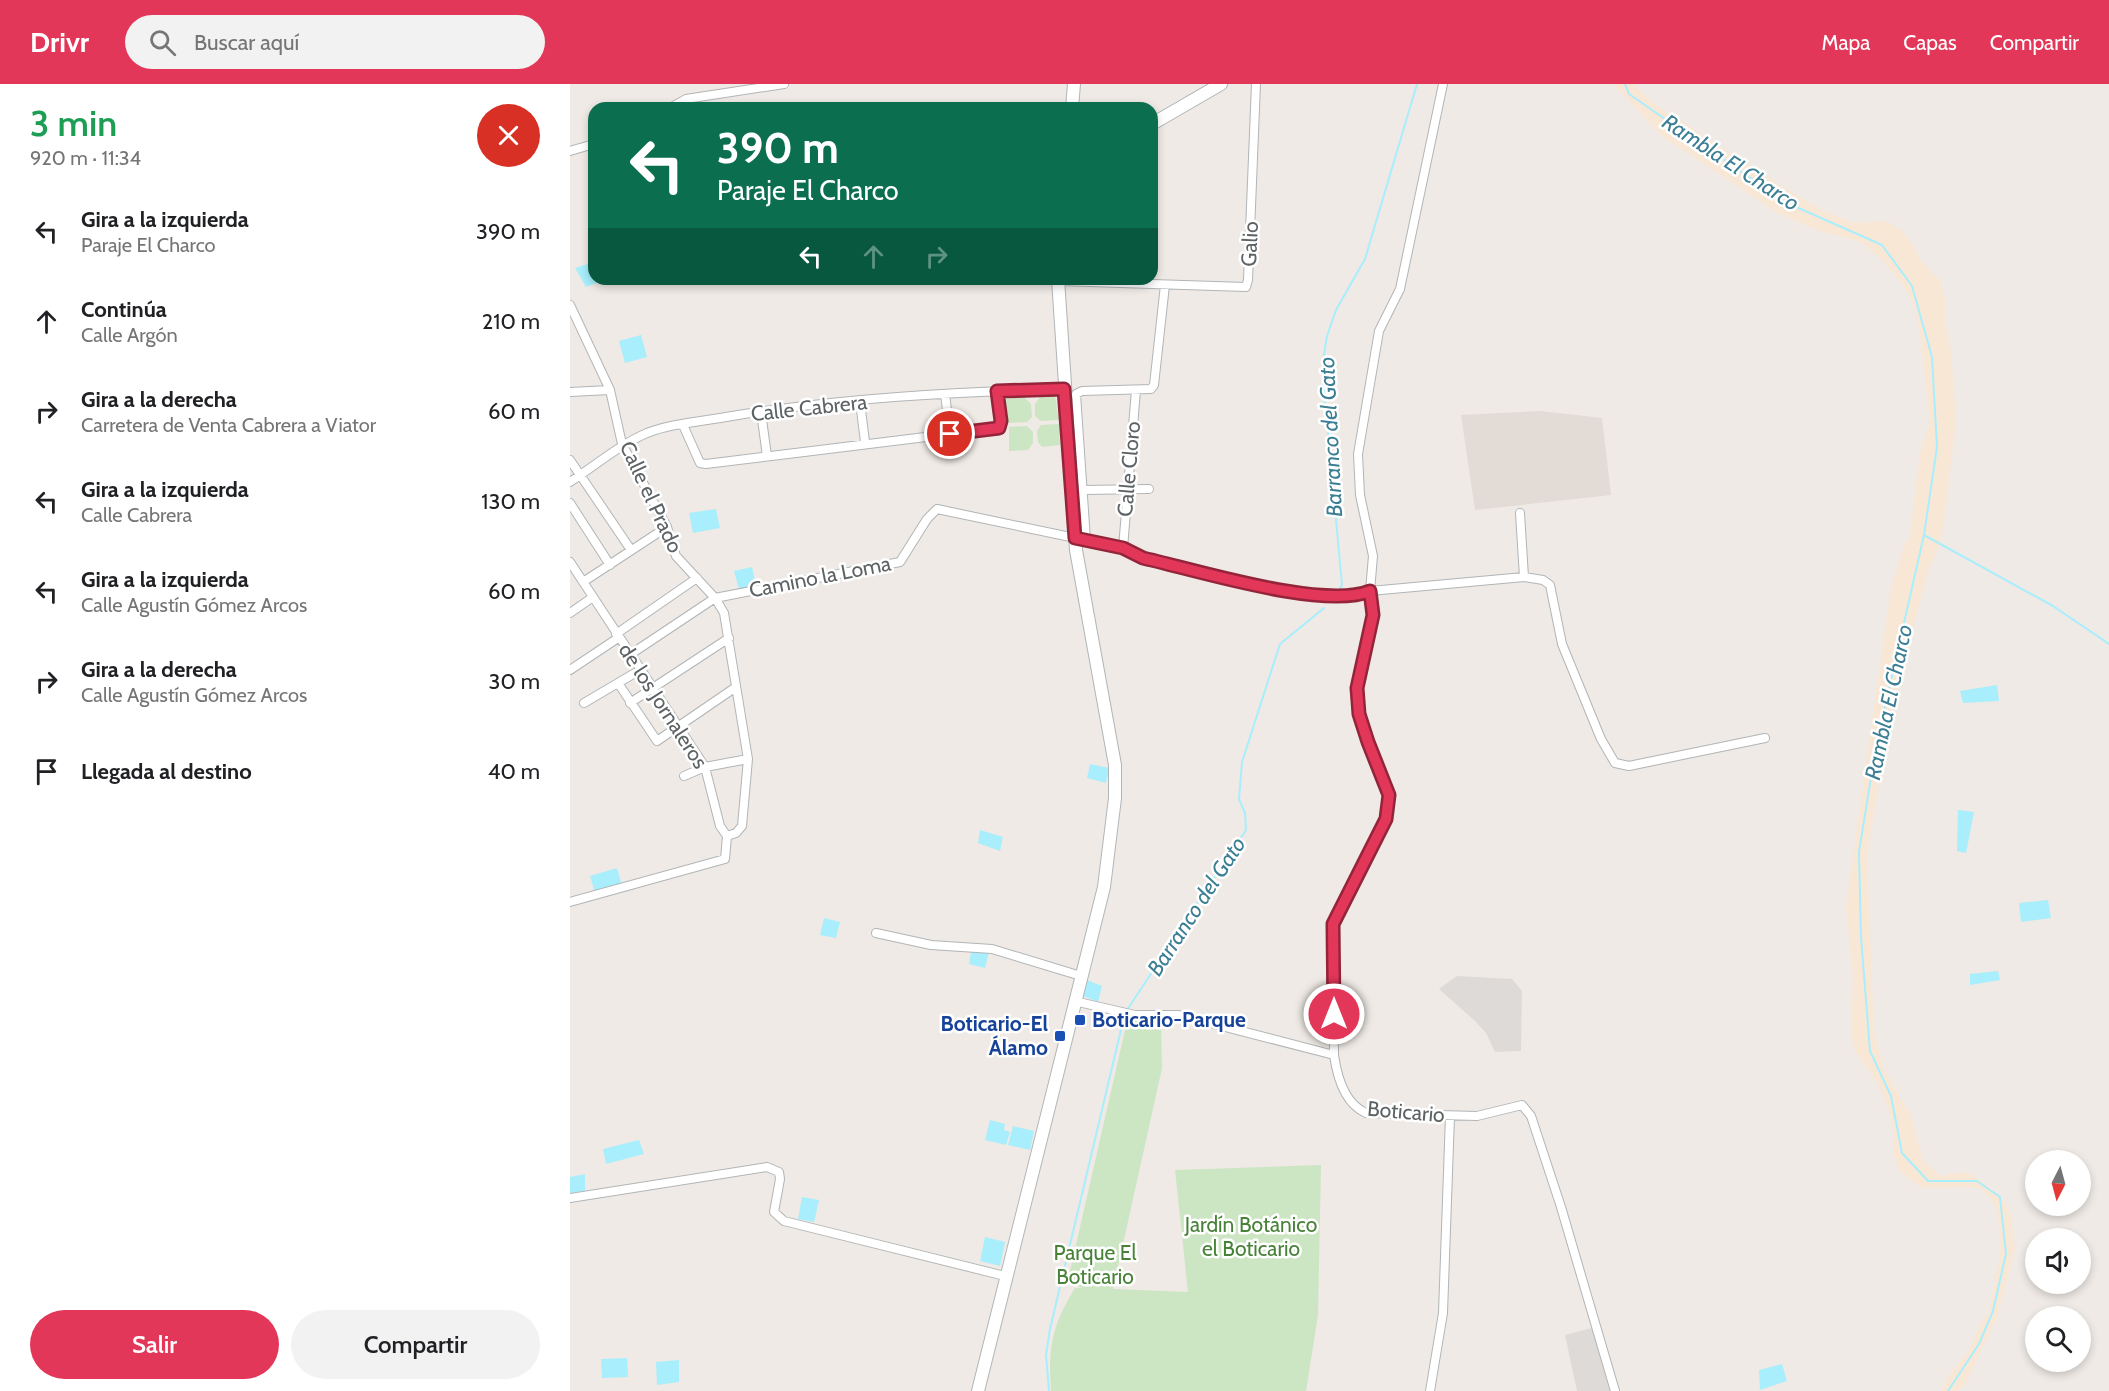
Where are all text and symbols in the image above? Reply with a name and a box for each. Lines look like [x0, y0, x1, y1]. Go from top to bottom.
search box [125, 15, 545, 69]
text: Drivr [30, 25, 89, 59]
icon: search [146, 26, 179, 59]
text: Buscar aquí [194, 29, 299, 56]
text: Mapa [1822, 30, 1870, 55]
text: Capas [1903, 30, 1957, 55]
text: Compartir [1990, 30, 2079, 55]
text: 3 min [30, 101, 117, 145]
button: close [477, 104, 540, 167]
water label: Rambla El Charco [1657, 108, 1804, 217]
text: 390 m [717, 122, 839, 174]
icon: left [618, 126, 696, 204]
text: 920 m · 11:34 [30, 146, 141, 170]
text: Paraje El Charco [717, 174, 899, 207]
text: Gira a la izquierda [81, 206, 249, 233]
icon: left [30, 215, 63, 248]
text: 390 m [476, 218, 540, 245]
street label: Galio [1236, 221, 1263, 267]
text: Paraje El Charco [81, 233, 216, 257]
icon: left [794, 240, 827, 273]
icon: ahead [857, 240, 890, 273]
icon: right [920, 240, 953, 273]
text: Continúa [81, 296, 167, 323]
icon: ahead [30, 305, 63, 338]
text: 210 m [482, 308, 540, 335]
text: Calle Argón [81, 323, 178, 347]
water label: Barranco del Gato [1313, 356, 1348, 518]
text: Gira a la derecha [81, 386, 237, 413]
street label: Calle Cabrera [750, 389, 868, 426]
icon: right [30, 395, 63, 428]
text: 60 m [488, 398, 540, 425]
pin [924, 408, 975, 459]
text: Carretera de Venta Cabrera a Viator [81, 413, 376, 437]
icon: arrive [933, 417, 966, 450]
street label: Calle Cloro [1112, 420, 1145, 518]
street label: Calle el Prado [615, 437, 688, 557]
text: Gira a la izquierda [81, 476, 249, 503]
icon: left [30, 485, 63, 518]
text: 130 m [481, 488, 540, 515]
text: Calle Cabrera [81, 503, 192, 527]
street label: Camino la Loma [747, 550, 893, 603]
text: Gira a la izquierda [81, 566, 249, 593]
icon: left [30, 575, 63, 608]
text: 60 m [488, 578, 540, 605]
text: Calle Agustín Gómez Arcos [81, 593, 307, 617]
water label: Rambla El Charco [1859, 622, 1918, 782]
street label: de los Jornaleros [614, 638, 713, 773]
text: Gira a la derecha [81, 656, 237, 683]
icon: right [30, 665, 63, 698]
text: 30 m [488, 668, 540, 695]
text: Calle Agustín Gómez Arcos [81, 683, 307, 707]
icon: arrive [30, 755, 63, 788]
text: Llegada al destino [81, 758, 252, 785]
text: 40 m [488, 758, 540, 785]
water label: Barranco del Gato [1141, 832, 1251, 981]
position arrow [1302, 982, 1366, 1046]
place label: Boticario-Parque [1092, 1007, 1246, 1032]
place label: Boticario-El Álamo [941, 1011, 1048, 1060]
marker: Boticario-Parque [1073, 1013, 1087, 1027]
marker: Boticario-El Álamo [1053, 1029, 1067, 1043]
street label: Boticario [1366, 1096, 1446, 1127]
north arrow [2025, 1150, 2091, 1216]
map controls [2025, 1150, 2091, 1372]
park label: Jardín Botánico el Boticario [1184, 1212, 1317, 1261]
button: sound [2025, 1228, 2091, 1294]
park label: Parque El Boticario [1054, 1240, 1137, 1289]
button: search [2025, 1306, 2091, 1372]
button: Salir [30, 1310, 279, 1379]
button: Compartir [291, 1310, 540, 1379]

